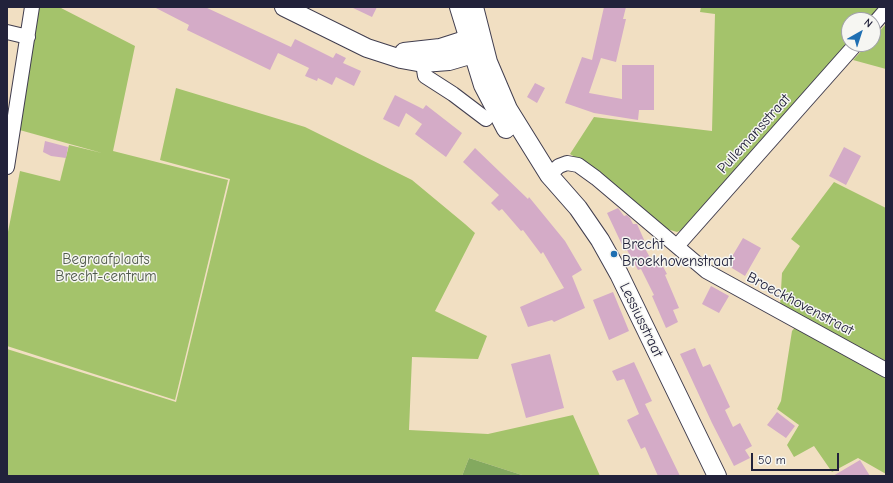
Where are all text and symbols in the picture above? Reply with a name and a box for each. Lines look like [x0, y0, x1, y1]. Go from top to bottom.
north arrow [841, 12, 881, 52]
text: N [861, 16, 875, 30]
street label: Pullemansstraat [714, 91, 794, 177]
place label: Brecht Broekhovenstraat [622, 236, 733, 271]
marker: Brecht Broekhovenstraat [609, 249, 619, 259]
park label: Begraafplaats Brecht-centrum [55, 251, 157, 286]
street label: Broeckhovenstraat [743, 268, 857, 340]
street label: Lessiusstraat [615, 280, 667, 360]
scale bar [753, 445, 841, 471]
text: 50 m [758, 453, 786, 467]

